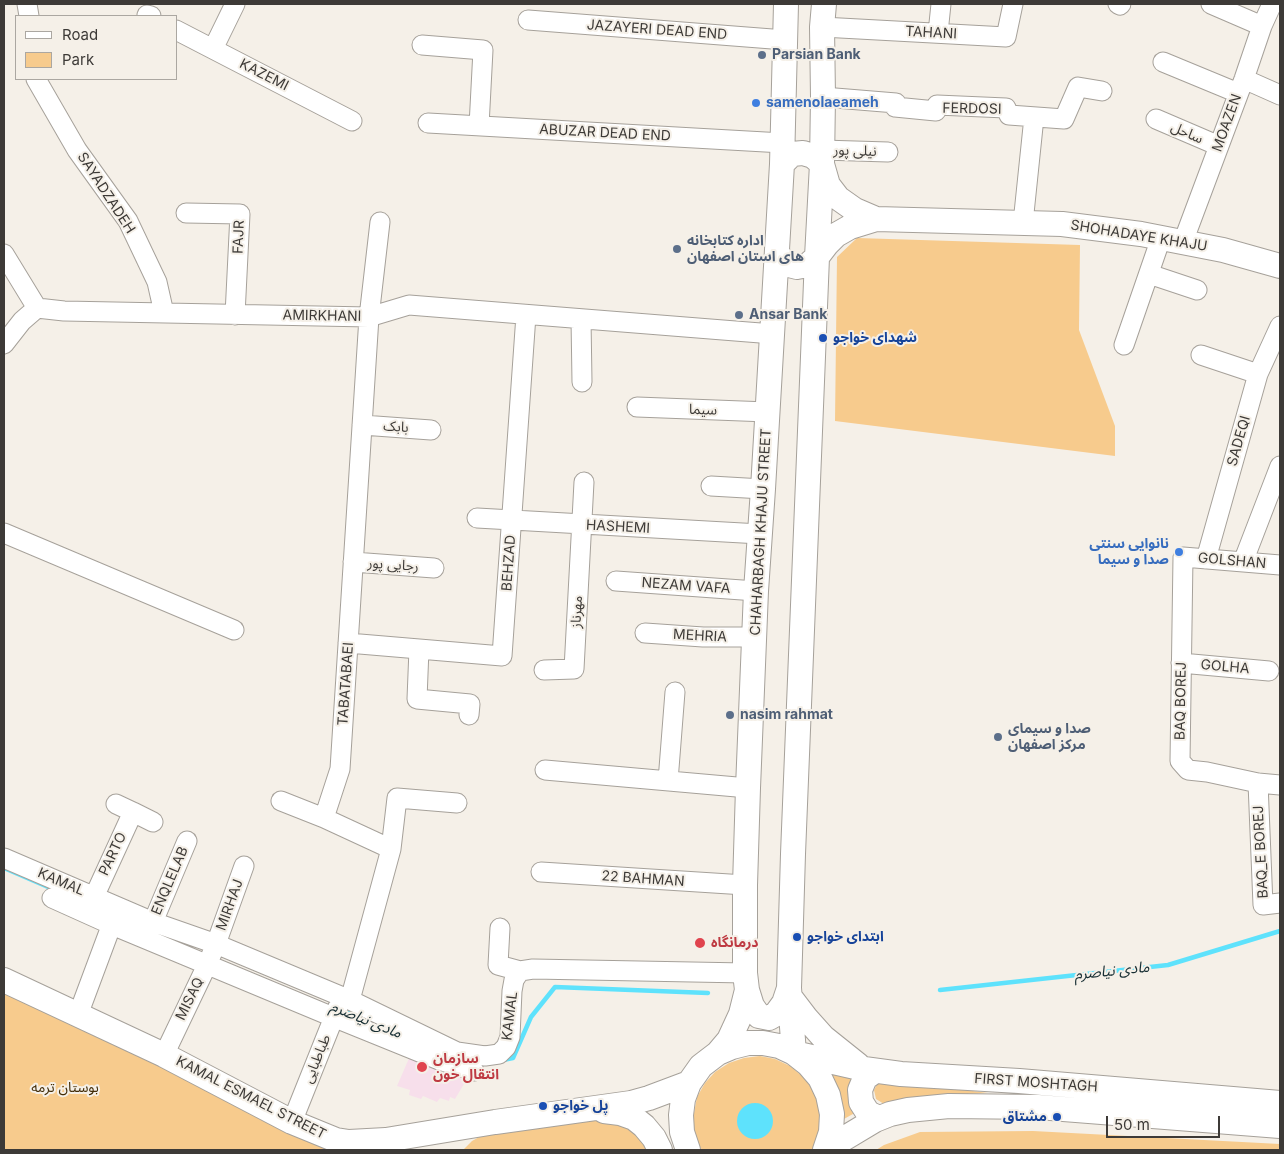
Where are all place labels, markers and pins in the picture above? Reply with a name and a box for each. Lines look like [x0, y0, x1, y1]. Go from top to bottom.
place label: Parsian Bank [772, 47, 861, 63]
marker: Parsian Bank [756, 49, 768, 61]
place label: samenolaeameh [766, 95, 879, 111]
marker: samenolaeameh [750, 97, 762, 109]
place label: اداره کتابخانه های استان اصفهان [687, 233, 804, 266]
marker: اداره کتابخانه های استان اصفهان [671, 243, 683, 255]
place label: Ansar Bank [749, 307, 827, 323]
marker: Ansar Bank [733, 309, 745, 321]
place label: شهدای خواجو [833, 330, 917, 346]
marker: شهدای خواجو [817, 332, 829, 344]
place label: نانوایی سنتی صدا و سیما [1089, 536, 1169, 568]
marker: نانوایی سنتی صدا و سیما [1173, 546, 1185, 558]
place label: nasim rahmat [740, 707, 833, 723]
marker: nasim rahmat [724, 709, 736, 721]
place label: صدا و سیمای مرکز اصفهان [1008, 721, 1091, 754]
marker: صدا و سیمای مرکز اصفهان [992, 731, 1004, 743]
place label: ابتدای خواجو [807, 929, 884, 945]
marker: ابتدای خواجو [791, 931, 803, 943]
place label: درمانگاه [711, 935, 759, 951]
marker: درمانگاه [693, 936, 707, 950]
place label: سازمان انتقال خون [433, 1051, 499, 1084]
marker: سازمان انتقال خون [415, 1060, 429, 1074]
place label: پل خواجو [553, 1098, 609, 1114]
marker: پل خواجو [537, 1100, 549, 1112]
place label: مشتاق [1003, 1109, 1047, 1125]
marker: مشتاق [1051, 1111, 1063, 1123]

